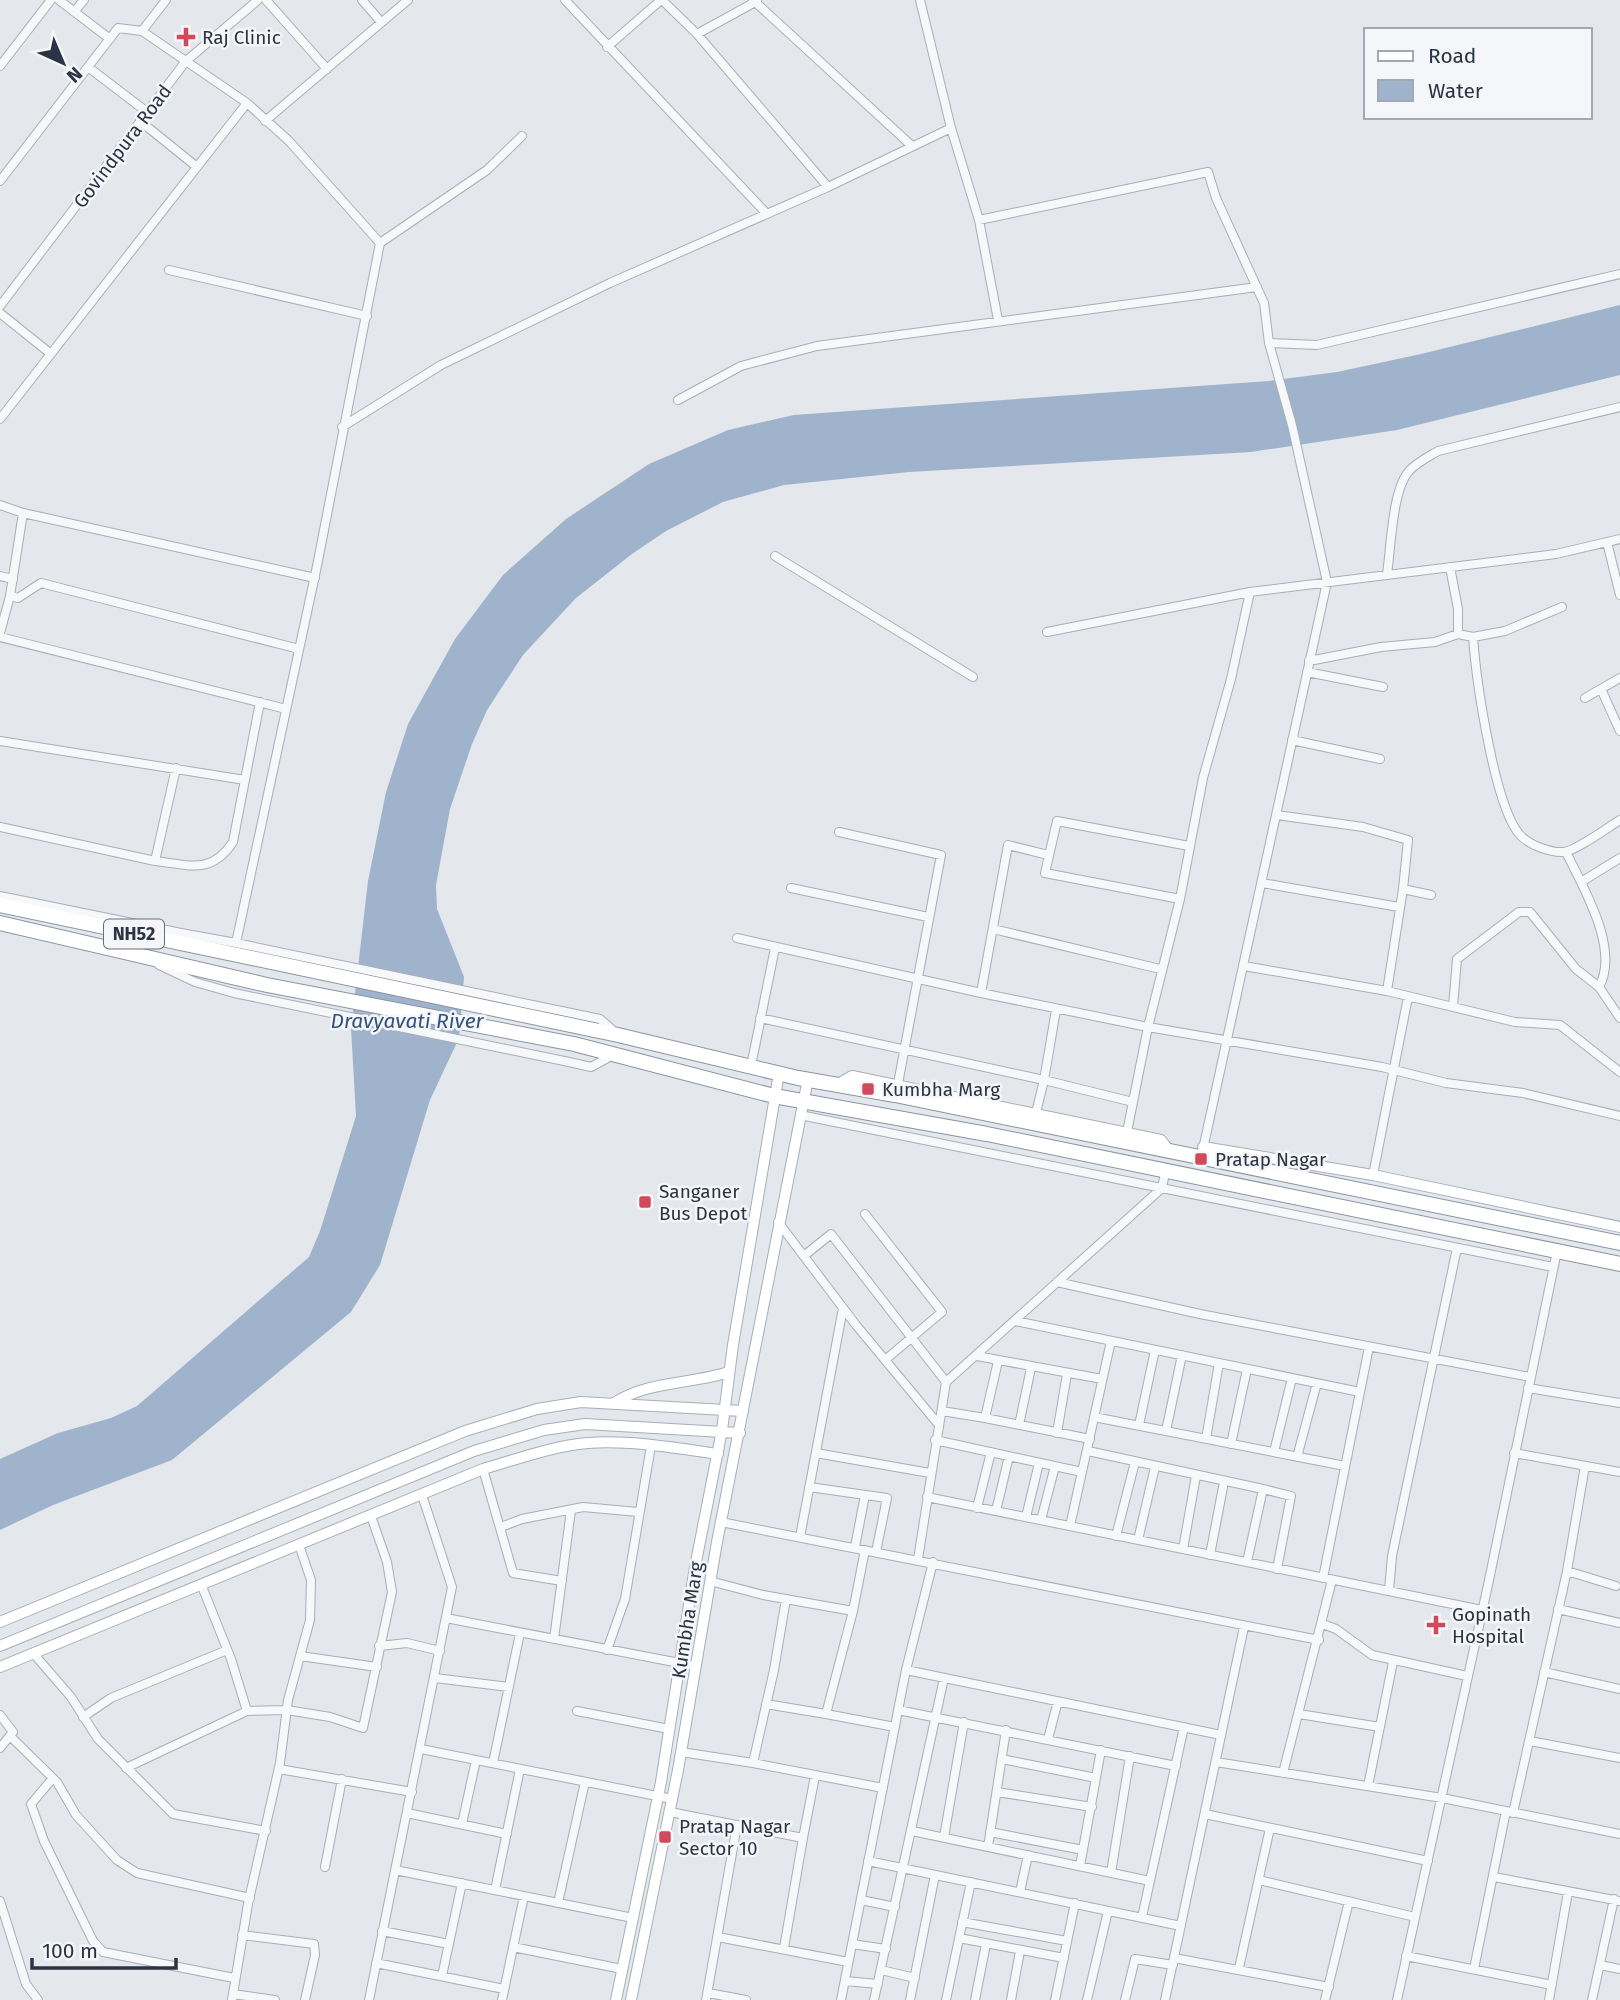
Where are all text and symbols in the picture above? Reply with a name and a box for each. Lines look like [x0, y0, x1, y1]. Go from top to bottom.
place label: Raj Clinic [202, 26, 281, 49]
marker: Raj Clinic [176, 27, 196, 47]
north arrow [28, 28, 98, 98]
legend [1364, 28, 1592, 119]
text: Road [1428, 43, 1476, 69]
text: N [62, 62, 87, 88]
text: Water [1428, 78, 1483, 104]
street label: Govindpura Road [69, 80, 176, 212]
road number: NH52 [104, 919, 164, 948]
water label: Dravyavati River [330, 1008, 485, 1034]
place label: Kumbha Marg [882, 1078, 1000, 1101]
marker: Kumbha Marg [860, 1081, 876, 1097]
place label: Pratap Nagar [1215, 1148, 1327, 1171]
marker: Pratap Nagar [1193, 1151, 1209, 1167]
place label: Sanganer Bus Depot [659, 1180, 747, 1225]
marker: Sanganer Bus Depot [637, 1194, 653, 1210]
street label: Kumbha Marg [667, 1560, 708, 1680]
place label: Gopinath Hospital [1452, 1603, 1531, 1648]
marker: Gopinath Hospital [1426, 1615, 1446, 1635]
place label: Pratap Nagar Sector 10 [679, 1815, 791, 1860]
marker: Pratap Nagar Sector 10 [657, 1829, 673, 1845]
scale bar [32, 1926, 175, 1970]
text: 100 m [42, 1938, 98, 1964]

